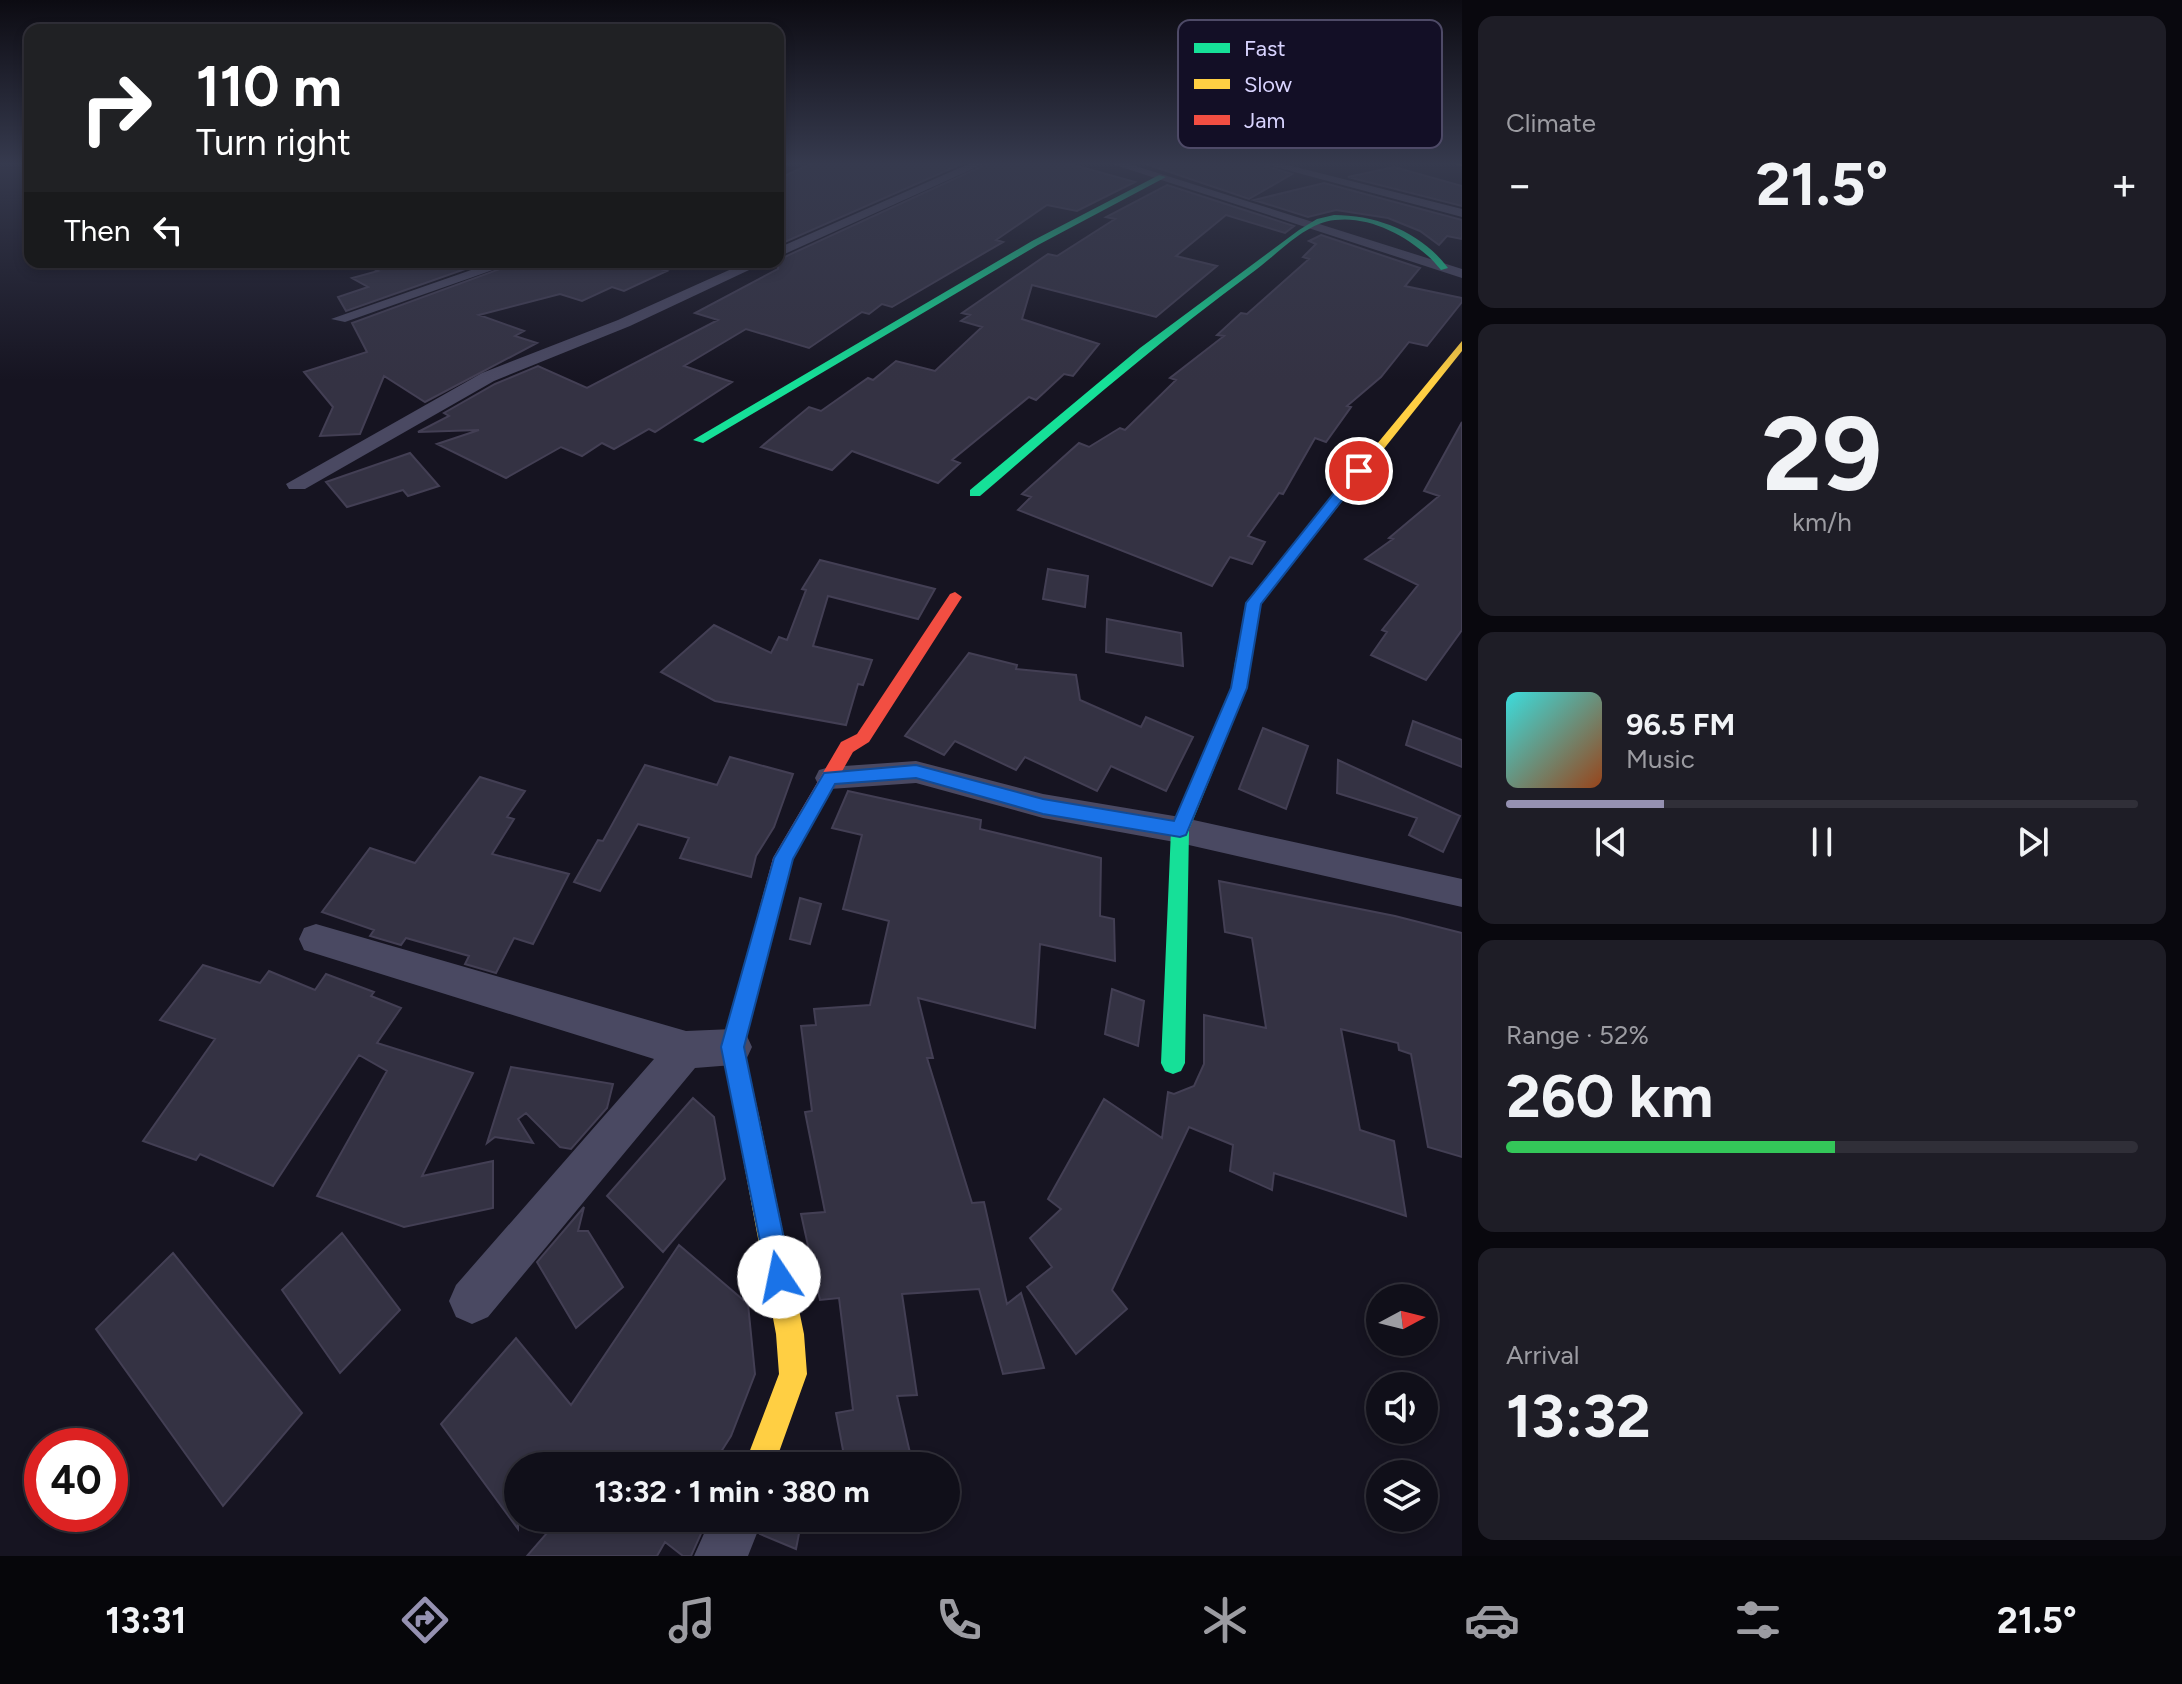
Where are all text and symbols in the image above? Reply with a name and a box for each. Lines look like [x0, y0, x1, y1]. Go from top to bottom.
legend [1178, 20, 1442, 148]
text: Fast [1244, 35, 1286, 62]
text: 110 m [196, 53, 342, 120]
icon: right [64, 56, 168, 160]
text: Slow [1244, 71, 1293, 98]
text: Jam [1244, 107, 1285, 134]
text: Climate [1506, 107, 1596, 139]
text: Turn right [196, 121, 351, 164]
text: 21.5° [1756, 148, 1888, 220]
text: − [1506, 158, 1533, 211]
text: + [2111, 158, 2138, 211]
icon: left [146, 208, 190, 252]
text: Then [64, 212, 130, 249]
text: 29 [1762, 391, 1882, 516]
pin [1325, 437, 1393, 505]
icon: arrive [1337, 449, 1381, 493]
text: km/h [1792, 506, 1852, 538]
text: 96.5 FM [1626, 706, 1735, 743]
text: Music [1626, 743, 1695, 775]
icon: previous [1589, 820, 1633, 864]
icon: pause [1800, 820, 1844, 864]
icon: next [2011, 820, 2055, 864]
text: Range · 52% [1506, 1019, 1649, 1051]
text: 260 km [1506, 1060, 1713, 1132]
position arrow [737, 1235, 821, 1319]
north arrow [1366, 1284, 1438, 1356]
map controls [1366, 1284, 1438, 1532]
text: Arrival [1506, 1339, 1579, 1371]
button: sound [1366, 1372, 1438, 1444]
text: 13:32 [1506, 1380, 1651, 1452]
speed limit sign: 40 [24, 1428, 128, 1532]
button: layers [1366, 1460, 1438, 1532]
text: 13:32 · 1 min · 380 m [594, 1473, 870, 1510]
icon: directions [397, 1592, 453, 1648]
icon: music [664, 1592, 720, 1648]
icon: phone [931, 1592, 987, 1648]
icon: climate [1197, 1592, 1253, 1648]
icon: car [1464, 1592, 1520, 1648]
icon: filters [1730, 1592, 1786, 1648]
text: 13:31 [105, 1599, 187, 1642]
text: 21.5° [1997, 1599, 2077, 1642]

